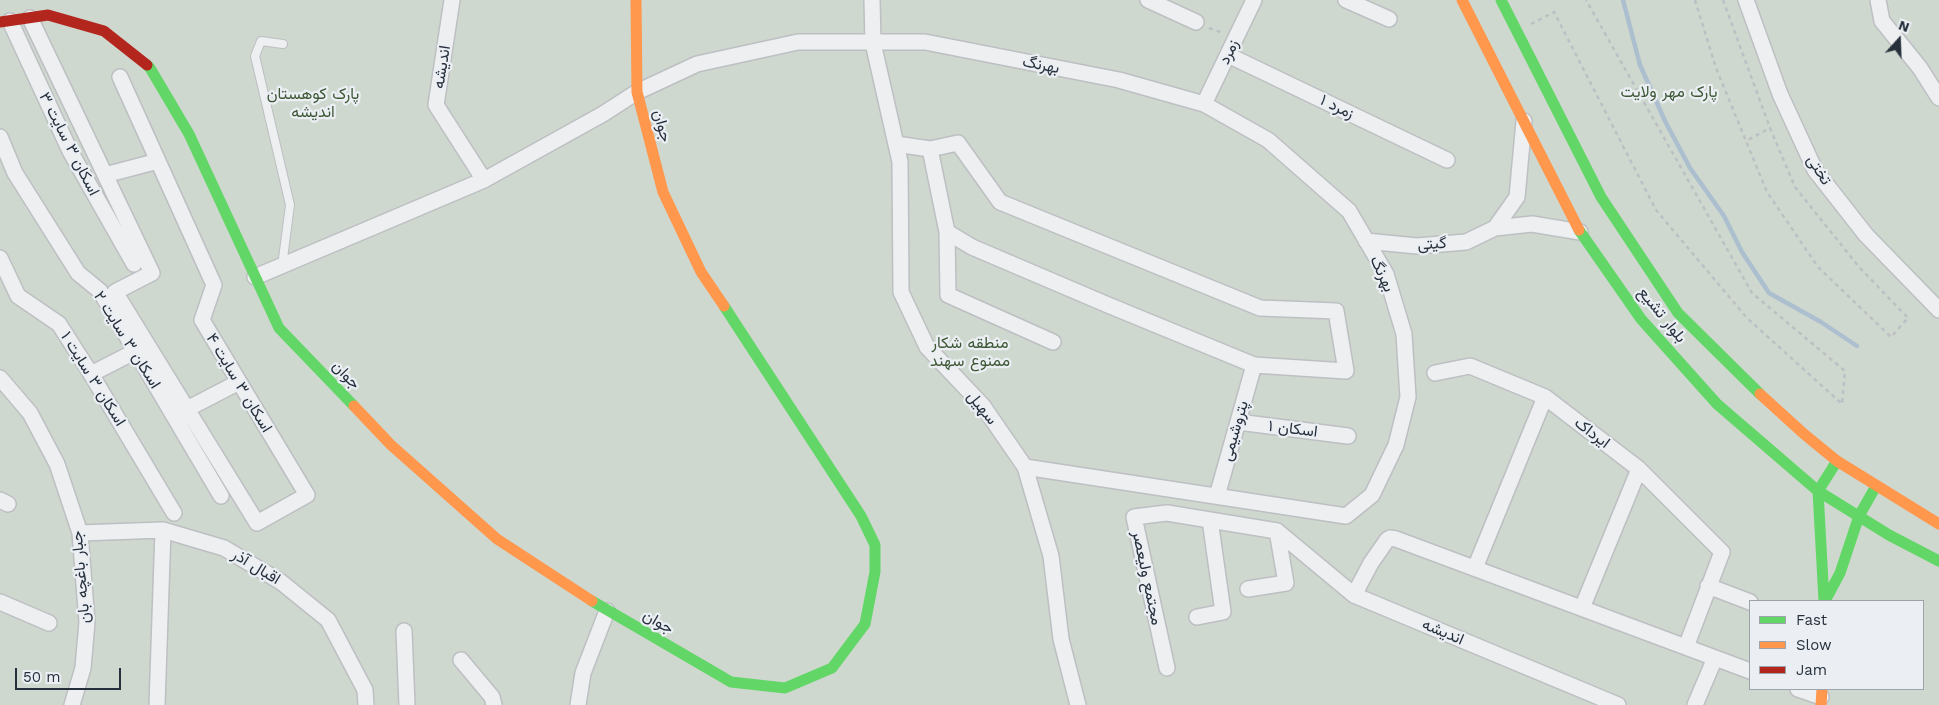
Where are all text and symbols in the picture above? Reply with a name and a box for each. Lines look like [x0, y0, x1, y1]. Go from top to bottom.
north arrow [1874, 15, 1924, 65]
text: N [1897, 17, 1912, 35]
street label: زمرد [1215, 36, 1243, 68]
street label: اندیشه [429, 44, 455, 90]
street label: بهرنگ [1021, 52, 1061, 78]
park label: پارک مهر ولایت [1621, 82, 1717, 102]
park label: پارک کوهستان اندیشه [267, 84, 359, 122]
street label: اسکان ۳ سایت ۳ [35, 89, 103, 199]
street label: زمرد ۱ [1317, 91, 1357, 123]
street label: جوان [649, 108, 675, 144]
street label: تختی [1802, 151, 1836, 189]
street label: گیتی [1417, 234, 1447, 254]
street label: بهرنگ [1366, 253, 1398, 295]
street label: بلوار تشیع [1634, 283, 1690, 347]
street label: اسکان ۳ سایت ۲ [89, 288, 165, 392]
street label: اسکان ۳ سایت ۱ [56, 328, 130, 430]
street label: اسکان ۳ سایت ۴ [202, 330, 276, 436]
park label: منطقه شکار ممنوع سهند [930, 333, 1010, 371]
street label: جوان [328, 357, 364, 393]
street label: سهیل [963, 387, 1001, 429]
street label: پتروشیمی [1217, 399, 1253, 463]
street label: ایرداک [1570, 413, 1614, 453]
street label: اسکان ۱ [1267, 416, 1319, 442]
street label: مجتمع ولیعصر [1128, 529, 1166, 627]
street label: جبار باغچه بان [67, 530, 95, 624]
street label: اقبال آذر [228, 545, 284, 589]
legend [1749, 600, 1924, 690]
street label: جوان [639, 606, 677, 638]
text: Fast [1796, 611, 1827, 629]
street label: اندیشه [1419, 615, 1467, 649]
text: Slow [1796, 636, 1832, 654]
scale bar [18, 658, 124, 690]
text: Jam [1796, 661, 1827, 679]
text: 50 m [23, 668, 60, 686]

